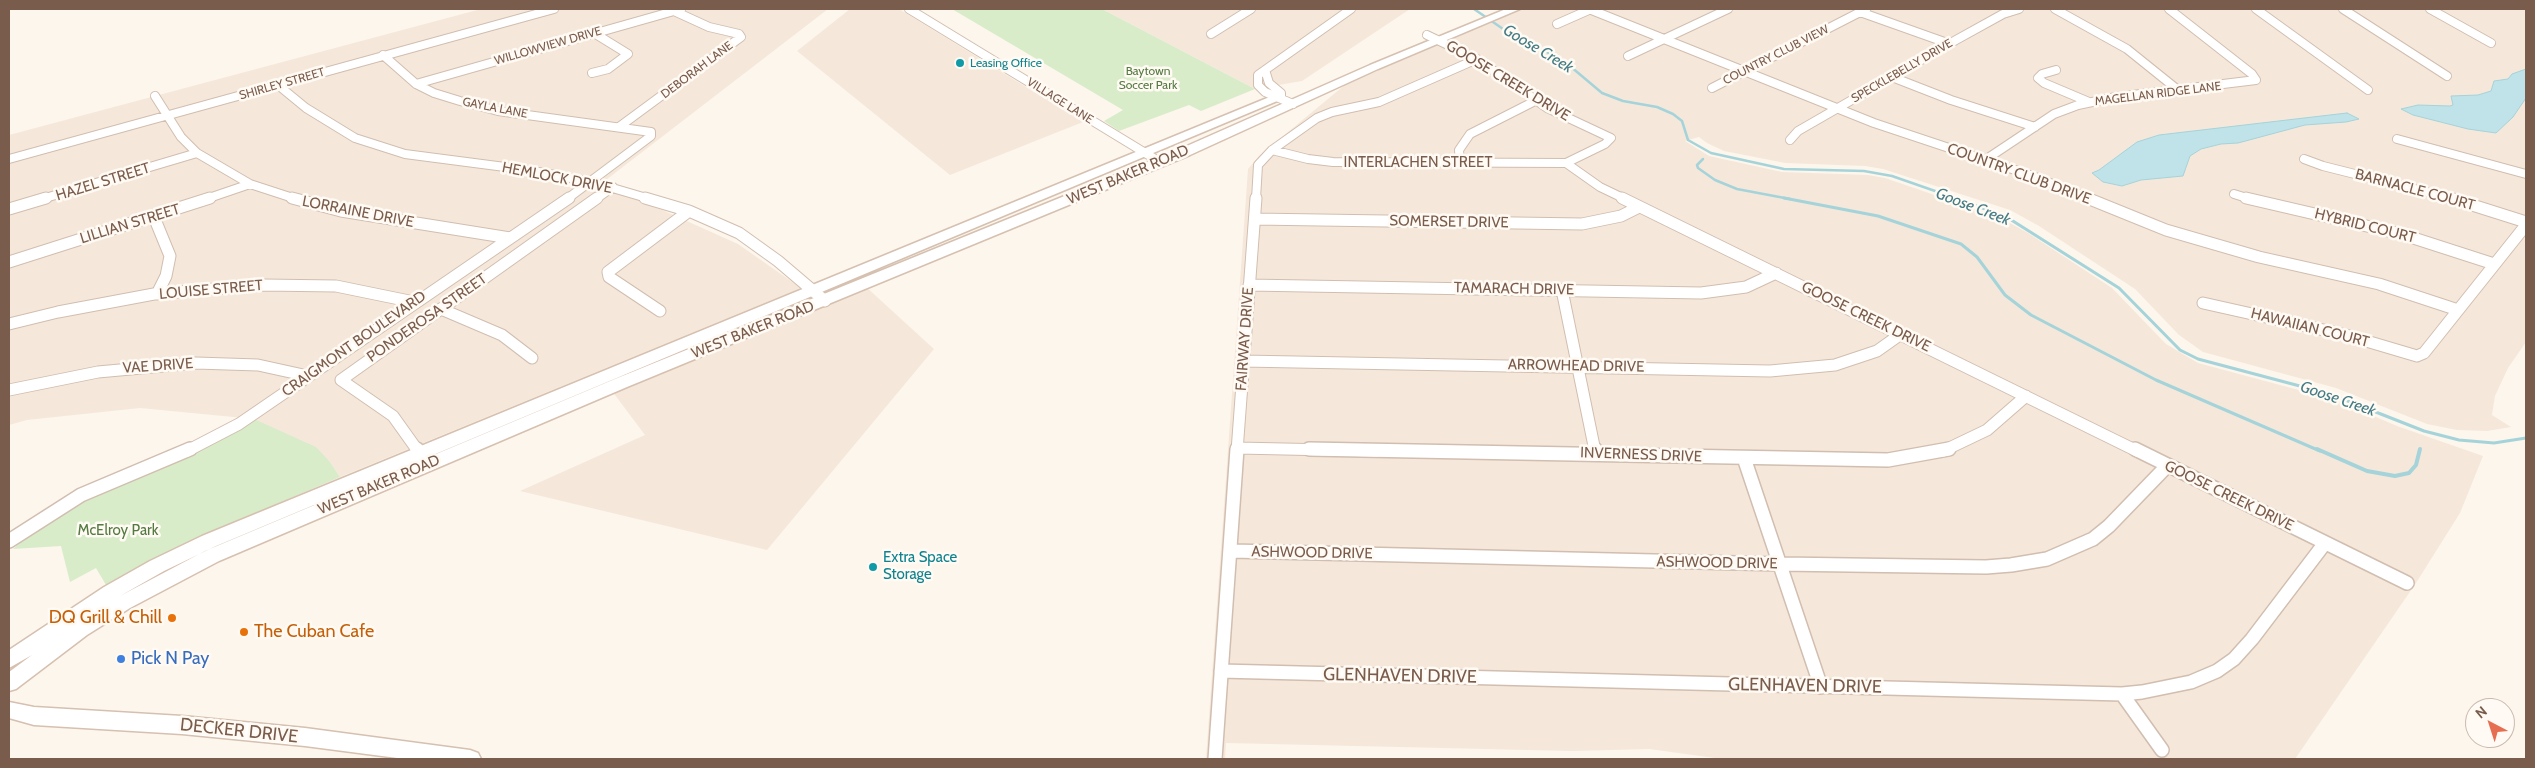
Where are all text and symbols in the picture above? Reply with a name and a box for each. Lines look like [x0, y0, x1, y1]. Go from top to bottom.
water label: Goose Creek [1499, 21, 1577, 77]
street label: COUNTRY CLUB VIEW [1721, 22, 1831, 88]
street label: WILLOWVIEW DRIVE [493, 24, 603, 68]
street label: SPECKLEBELLY DRIVE [1849, 36, 1955, 106]
street label: GOOSE CREEK DRIVE [1443, 37, 1573, 125]
street label: DEBORAH LANE [658, 38, 736, 102]
place label: Leasing Office [970, 56, 1042, 70]
marker: Leasing Office [954, 57, 966, 69]
park label: Baytown Soccer Park [1119, 64, 1177, 92]
street label: SHIRLEY STREET [238, 65, 326, 103]
street label: VILLAGE LANE [1024, 75, 1096, 127]
street label: MAGELLAN RIDGE LANE [2094, 79, 2222, 109]
street label: GAYLA LANE [461, 95, 529, 121]
street label: COUNTRY CLUB DRIVE [1945, 140, 2093, 208]
street label: WEST BAKER ROAD [1064, 141, 1192, 209]
street label: INTERLACHEN STREET [1344, 154, 1492, 172]
street label: HEMLOCK DRIVE [500, 158, 614, 198]
street label: HAZEL STREET [54, 159, 152, 205]
street label: BARNACLE COURT [2353, 165, 2477, 215]
water label: Goose Creek [1933, 184, 2013, 230]
street label: LORRAINE DRIVE [301, 192, 415, 232]
street label: LILLIAN STREET [78, 200, 182, 248]
street label: HYBRID COURT [2313, 205, 2417, 247]
street label: SOMERSET DRIVE [1389, 212, 1509, 232]
street label: PONDEROSA STREET [364, 270, 490, 366]
street label: LOUISE STREET [158, 276, 264, 304]
street label: GOOSE CREEK DRIVE [1798, 278, 1934, 356]
street label: TAMARACH DRIVE [1454, 279, 1574, 299]
street label: FAIRWAY DRIVE [1232, 286, 1258, 392]
street label: CRAIGMONT BOULEVARD [278, 287, 430, 401]
street label: WEST BAKER ROAD [689, 297, 817, 363]
street label: HAWAIIAN COURT [2249, 305, 2371, 351]
street label: VAE DRIVE [122, 355, 194, 377]
street label: ARROWHEAD DRIVE [1508, 356, 1644, 376]
water label: Goose Creek [2298, 377, 2378, 421]
street label: INVERNESS DRIVE [1580, 444, 1702, 466]
street label: WEST BAKER ROAD [315, 451, 443, 519]
street label: GOOSE CREEK DRIVE [2161, 457, 2297, 535]
park label: McElroy Park [77, 522, 159, 540]
street label: ASHWOOD DRIVE [1251, 543, 1373, 563]
place label: Extra Space Storage [883, 549, 957, 584]
street label: ASHWOOD DRIVE [1656, 553, 1778, 573]
marker: Extra Space Storage [867, 561, 879, 573]
place label: DQ Grill & Chill [49, 607, 162, 629]
marker: DQ Grill & Chill [166, 612, 178, 624]
place label: The Cuban Cafe [254, 621, 374, 643]
marker: The Cuban Cafe [238, 626, 250, 638]
place label: Pick N Pay [131, 648, 209, 670]
marker: Pick N Pay [115, 653, 127, 665]
street label: GLENHAVEN DRIVE [1323, 664, 1477, 688]
street label: GLENHAVEN DRIVE [1728, 674, 1882, 698]
north arrow [2465, 698, 2515, 748]
text: N [2471, 702, 2491, 722]
street label: DECKER DRIVE [179, 714, 299, 748]

